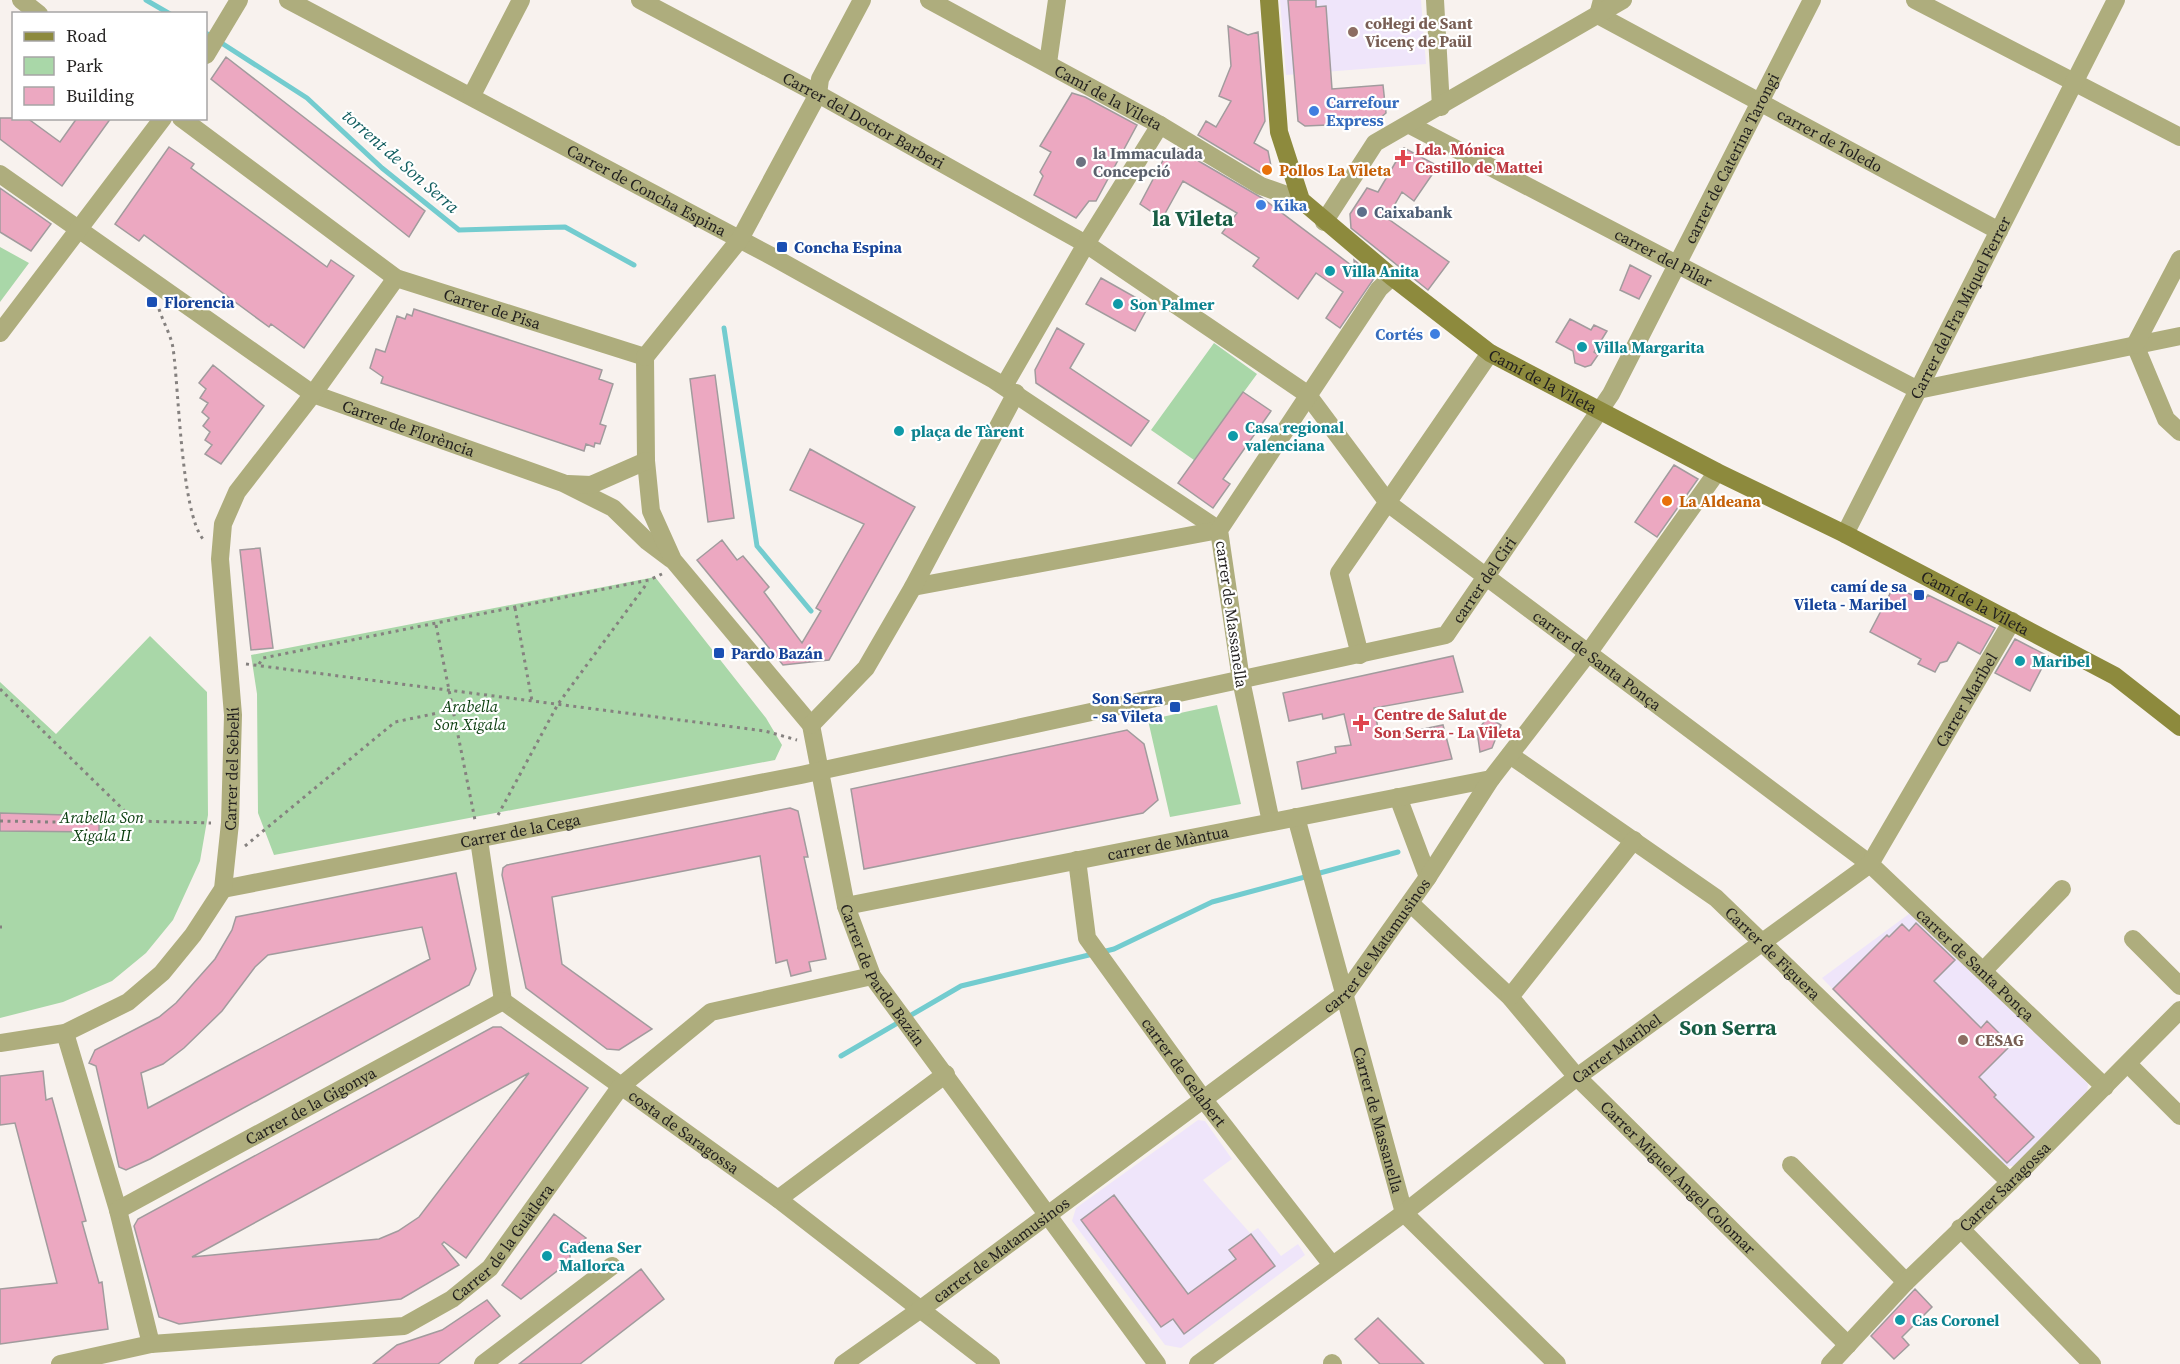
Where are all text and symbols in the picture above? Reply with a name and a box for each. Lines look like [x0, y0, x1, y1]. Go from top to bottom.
legend [12, 12, 207, 120]
place label: col·legi de Sant Vicenç de Paül [1365, 12, 1473, 52]
text: Road [66, 23, 107, 48]
marker: col·legi de Sant Vicenç de Paül [1346, 25, 1360, 39]
text: Park [66, 53, 103, 78]
street label: Camí de la Vileta [1051, 59, 1167, 136]
street label: Carrer del Doctor Barberi [779, 66, 949, 174]
street label: carrer de Caterina Tarongi [1679, 69, 1784, 247]
text: Building [66, 83, 134, 108]
place label: Carrefour Express [1326, 91, 1400, 131]
water label: torrent de Son Serra [337, 103, 465, 219]
street label: carrer de Toledo [1773, 103, 1887, 177]
marker: Carrefour Express [1307, 104, 1321, 118]
place label: Lda. Mónica Castillo de Mattei [1415, 138, 1543, 178]
street label: Carrer de Concha Espina [563, 139, 731, 242]
place label: la Immaculada Concepció [1093, 142, 1203, 182]
marker: Lda. Mónica Castillo de Mattei [1396, 151, 1410, 165]
marker: la Immaculada Concepció [1074, 155, 1088, 169]
place label: Pollos La Vileta [1279, 159, 1392, 181]
marker: Pollos La Vileta [1260, 163, 1274, 177]
place label: Kika [1273, 194, 1308, 216]
marker: Kika [1254, 198, 1268, 212]
place label: Caixabank [1374, 201, 1453, 223]
district label: la Vileta [1152, 203, 1234, 233]
marker: Caixabank [1355, 205, 1369, 219]
street label: Carrer del Fra Miquel Ferrer [1904, 212, 2016, 403]
street label: carrer del Pilar [1611, 223, 1716, 292]
place label: Concha Espina [794, 236, 903, 258]
marker: Concha Espina [775, 240, 789, 254]
place label: Villa Anita [1342, 260, 1420, 282]
marker: Villa Anita [1323, 264, 1337, 278]
street label: Carrer de Pisa [441, 283, 544, 335]
place label: Florencia [164, 291, 235, 313]
place label: Son Palmer [1130, 293, 1215, 315]
marker: Florencia [145, 295, 159, 309]
marker: Son Palmer [1111, 297, 1125, 311]
place label: Cortés [1375, 323, 1423, 345]
marker: Cortés [1428, 327, 1442, 341]
place label: Villa Margarita [1594, 336, 1705, 358]
marker: Villa Margarita [1575, 340, 1589, 354]
street label: Camí de la Vileta [1485, 343, 1602, 419]
street label: Carrer de Florència [339, 394, 479, 462]
place label: Casa regional valenciana [1244, 416, 1344, 456]
place label: plaça de Tàrent [911, 420, 1024, 442]
marker: plaça de Tàrent [892, 424, 906, 438]
marker: Casa regional valenciana [1226, 429, 1240, 443]
place label: La Aldeana [1679, 490, 1761, 512]
marker: La Aldeana [1660, 494, 1674, 508]
street label: carrer del Ciri [1446, 532, 1521, 627]
street label: carrer de Massanella [1211, 539, 1253, 690]
street label: Camí de la Vileta [1917, 565, 2034, 641]
place label: camí de sa Vileta - Maribel [1794, 575, 1907, 615]
marker: camí de sa Vileta - Maribel [1912, 588, 1926, 602]
street label: carrer de Santa Ponça [1529, 605, 1667, 716]
place label: Pardo Bazán [731, 642, 823, 664]
marker: Pardo Bazán [712, 646, 726, 660]
street label: Carrer Maribel [1930, 648, 2002, 751]
place label: Maribel [2032, 650, 2090, 672]
marker: Maribel [2013, 654, 2027, 668]
place label: Son Serra - sa Vileta [1092, 687, 1164, 727]
park label: Arabella Son Xigala [434, 695, 507, 735]
marker: Son Serra - sa Vileta [1168, 700, 1182, 714]
place label: Centre de Salut de Son Serra - La Vileta [1374, 703, 1521, 743]
street label: Carrer del Sebel·lí [218, 706, 244, 832]
marker: Centre de Salut de Son Serra - La Vileta [1352, 714, 1370, 732]
park label: Arabella Son Xigala II [59, 806, 144, 846]
street label: Carrer de la Cega [458, 808, 583, 853]
street label: carrer de Màntua [1105, 820, 1231, 865]
street label: carrer de Matamusinos [1318, 873, 1435, 1018]
street label: Carrer de Pardo Bazán [835, 901, 931, 1050]
street label: Carrer de Figuera [1720, 902, 1826, 1005]
street label: carrer de Santa Ponça [1912, 903, 2040, 1026]
street label: Carrer Maribel [1567, 1008, 1666, 1089]
district label: Son Serra [1679, 1012, 1777, 1042]
street label: carrer de Gelabert [1137, 1013, 1232, 1132]
place label: CESAG [1975, 1029, 2024, 1051]
marker: CESAG [1956, 1033, 1970, 1047]
street label: Carrer de Massanella [1348, 1044, 1409, 1196]
street label: Carrer de la Gigonya [241, 1061, 380, 1150]
street label: costa de Saragossa [624, 1084, 745, 1179]
street label: Carrer Miguel Angel Colomar [1596, 1095, 1761, 1259]
street label: Carrer Saragossa [1954, 1136, 2056, 1236]
street label: Carrer de la Guàtlera [446, 1178, 559, 1307]
street label: carrer de Matamusinos [928, 1191, 1074, 1308]
place label: Cadena Ser Mallorca [559, 1236, 642, 1276]
marker: Cadena Ser Mallorca [540, 1249, 554, 1263]
place label: Cas Coronel [1912, 1309, 1999, 1331]
marker: Cas Coronel [1893, 1313, 1907, 1327]

